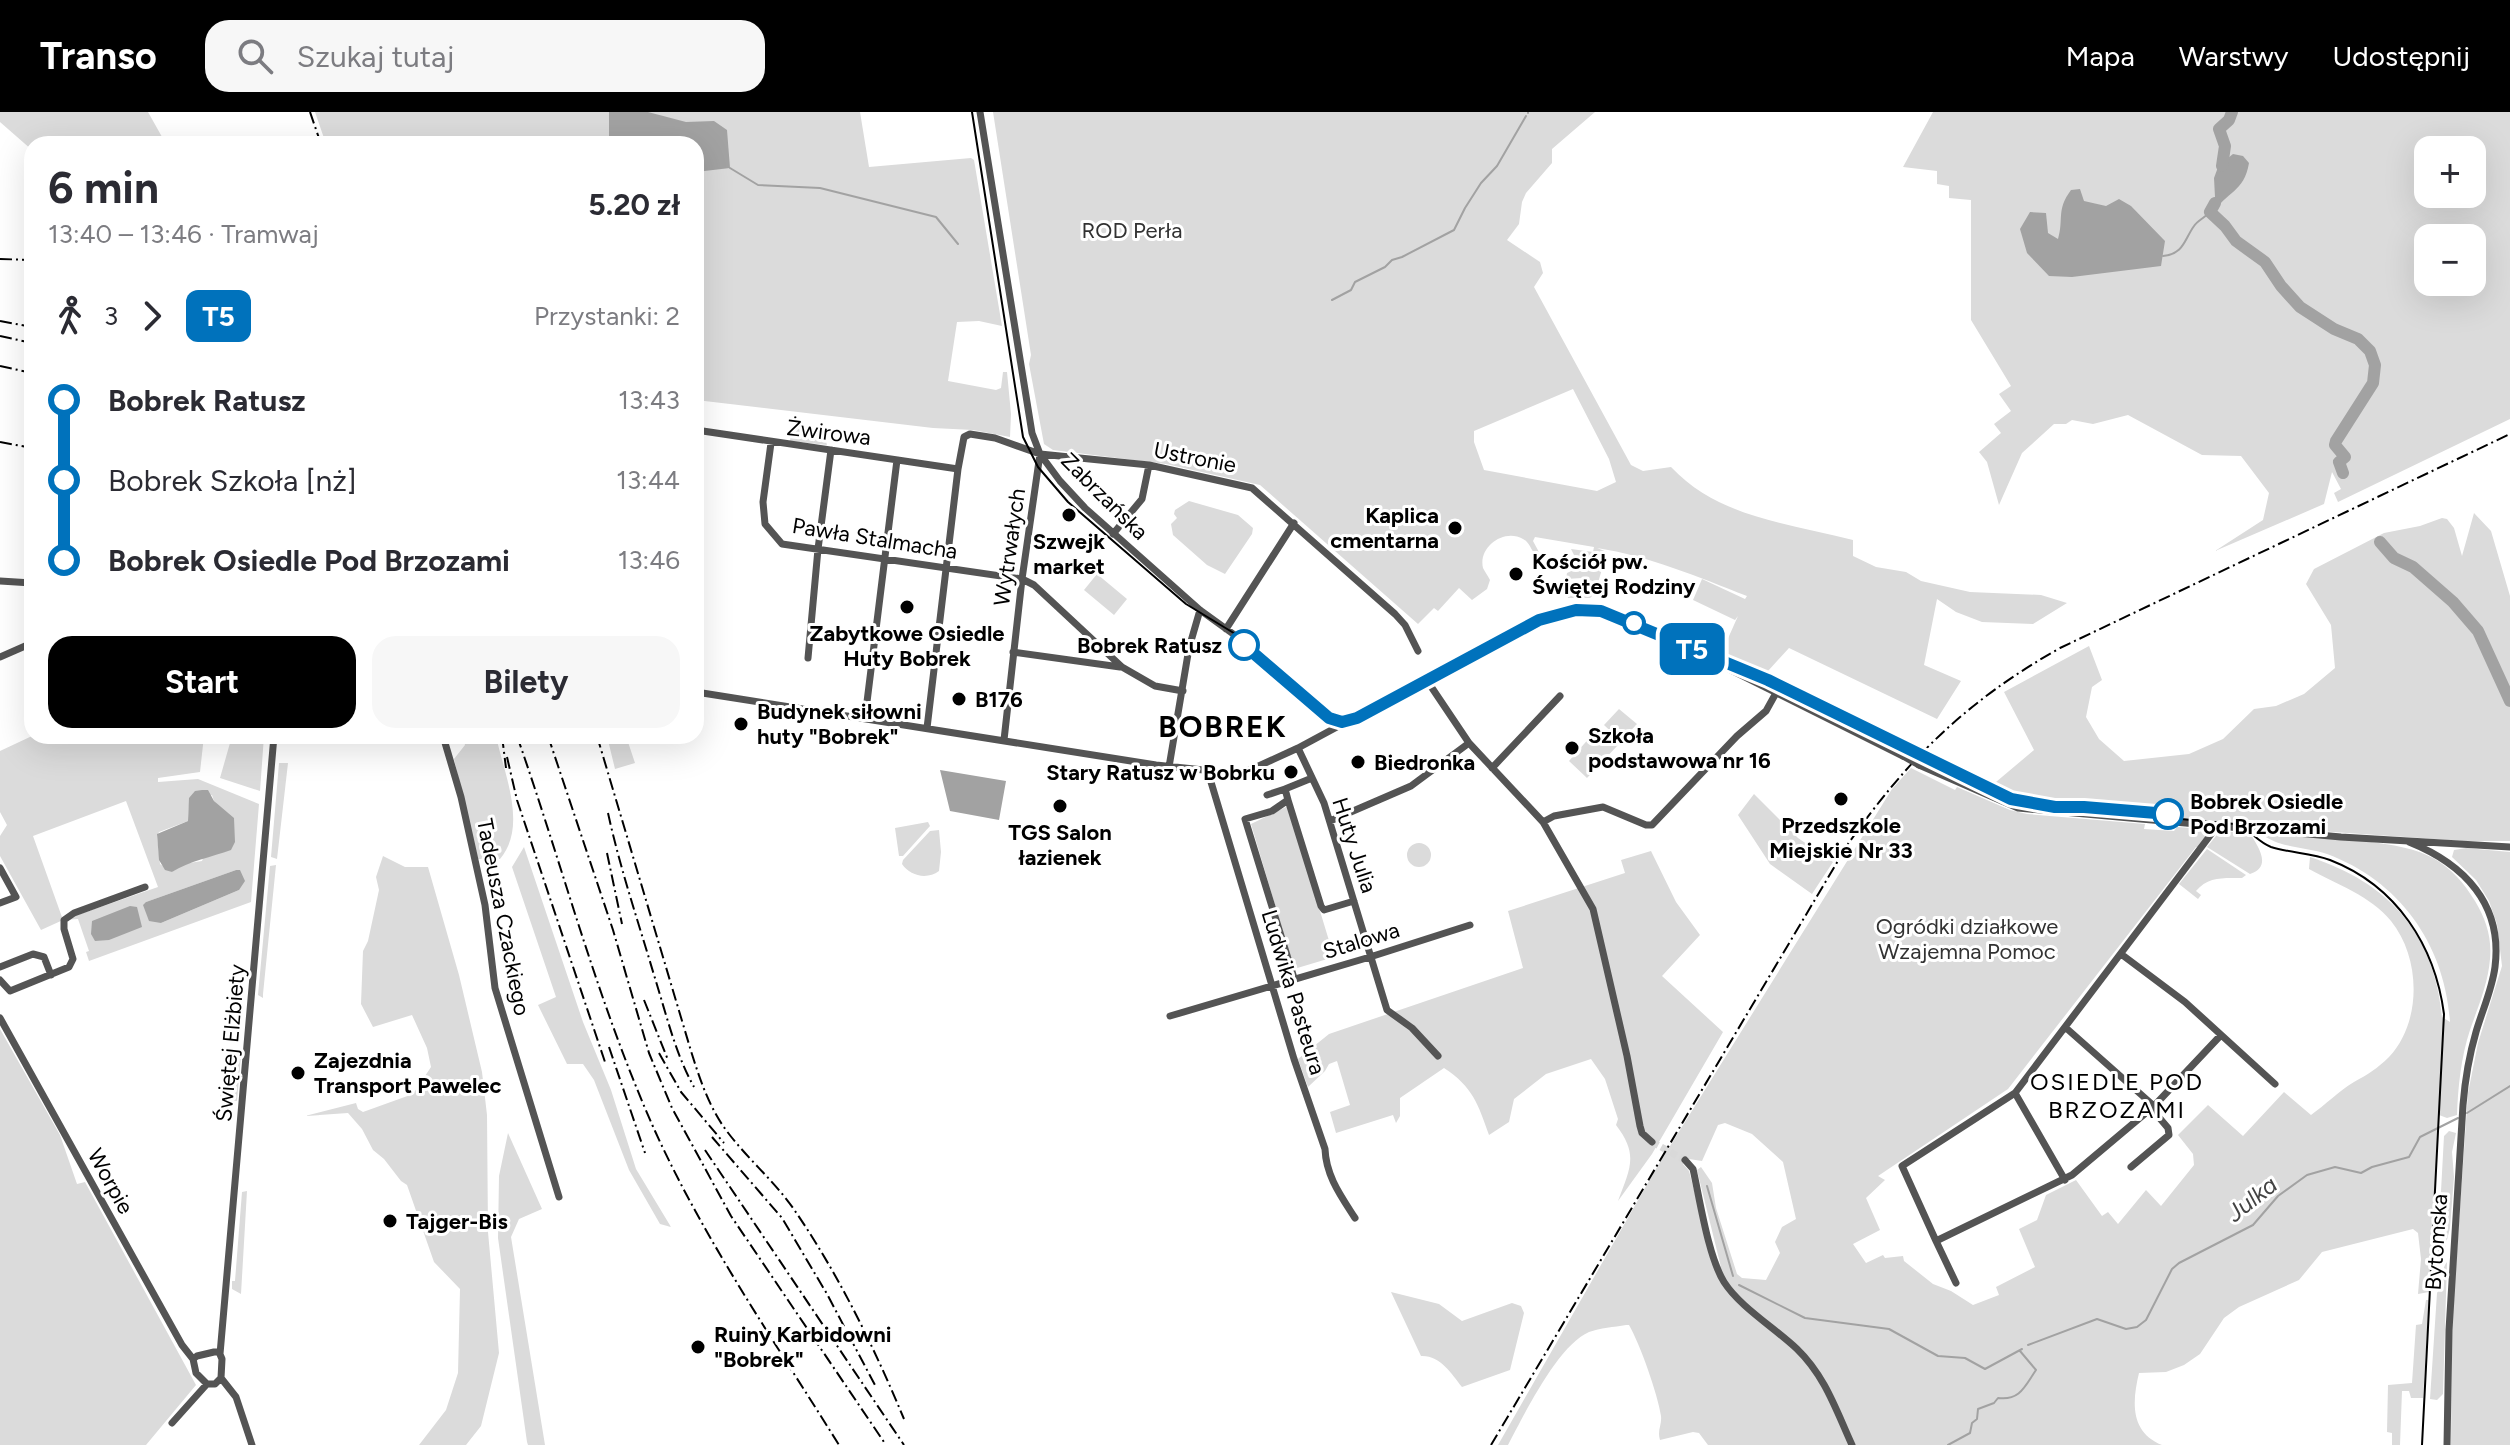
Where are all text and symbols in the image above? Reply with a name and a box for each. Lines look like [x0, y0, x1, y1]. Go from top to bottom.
search box [205, 20, 765, 92]
text: Transo [40, 33, 157, 79]
icon: search [233, 34, 277, 78]
text: Szukaj tutaj [297, 38, 454, 75]
text: Mapa [2066, 39, 2135, 73]
text: Warstwy [2179, 39, 2288, 73]
text: Udostępnij [2332, 39, 2470, 73]
map controls [2414, 136, 2486, 296]
button: + [2414, 136, 2486, 208]
text: 6 min [48, 161, 159, 214]
text: 5.20 zł [588, 186, 680, 223]
park label: ROD Perła [1082, 217, 1182, 244]
text: 13:40 – 13:46 · Tramwaj [48, 218, 319, 250]
button: − [2414, 224, 2486, 296]
icon: walk [48, 294, 92, 338]
icon: forward [130, 294, 174, 338]
text: T5 [202, 299, 235, 333]
text: 3 [104, 300, 118, 332]
text: Przystanki: 2 [534, 300, 680, 332]
text: Bobrek Ratusz [108, 382, 306, 419]
text: 13:43 [618, 384, 680, 416]
street label: Żwirowa [785, 414, 873, 451]
street label: Ustronie [1151, 436, 1239, 479]
street label: Zabrzańska [1056, 447, 1154, 545]
text: Bobrek Szkoła [nż] [108, 462, 357, 499]
text: 13:44 [616, 464, 680, 496]
street label: Wytrwałych [988, 487, 1031, 608]
place label: Kaplica cmentarna [1330, 502, 1439, 554]
marker: Szwejk market [1060, 506, 1078, 524]
street label: Pawła Stalmacha [790, 512, 959, 565]
marker: Kaplica cmentarna [1446, 519, 1464, 537]
place label: Szwejk market [1033, 528, 1105, 580]
text: Bobrek Osiedle Pod Brzozami [108, 542, 510, 579]
text: 13:46 [618, 544, 680, 576]
place label: Kościół pw. Świętej Rodziny [1532, 548, 1696, 600]
marker: Kościół pw. Świętej Rodziny [1507, 565, 1525, 583]
marker: Zabytkowe Osiedle Huty Bobrek [898, 598, 916, 616]
unlabelled marker [1623, 612, 1645, 634]
place label: Zabytkowe Osiedle Huty Bobrek [810, 620, 1005, 672]
line badge: T5 [1656, 623, 1728, 675]
marker: Bobrek Ratusz [1229, 630, 1259, 660]
place label: Bobrek Ratusz [1077, 632, 1222, 659]
text: T5 [1676, 632, 1708, 666]
button: Start [48, 636, 356, 728]
button: Bilety [372, 636, 680, 728]
place label: B176 [975, 686, 1023, 713]
marker: B176 [950, 690, 968, 708]
place label: Budynek siłowni huty "Bobrek" [757, 698, 922, 750]
district label: BOBREK [1158, 708, 1288, 745]
marker: Budynek siłowni huty "Bobrek" [732, 715, 750, 733]
place label: Szkoła podstawowa nr 16 [1588, 722, 1771, 774]
marker: Szkoła podstawowa nr 16 [1563, 739, 1581, 757]
place label: Biedronka [1374, 749, 1475, 776]
marker: Biedronka [1349, 753, 1367, 771]
place label: Stary Ratusz w Bobrku [1046, 759, 1275, 786]
marker: Stary Ratusz w Bobrku [1282, 763, 1300, 781]
place label: Bobrek Osiedle Pod Brzozami [2190, 788, 2343, 840]
marker: Przedszkole Miejskie Nr 33 [1832, 790, 1850, 808]
street label: Huty Julia [1326, 794, 1383, 896]
marker: TGS Salon łazienek [1051, 797, 1069, 815]
marker: Bobrek Osiedle Pod Brzozami [2153, 799, 2183, 829]
place label: Przedszkole Miejskie Nr 33 [1769, 812, 1913, 864]
street label: Tadeusza Czackiego [471, 816, 536, 1018]
place label: TGS Salon łazienek [1008, 819, 1112, 871]
street label: Ludwika Pasteura [1256, 906, 1331, 1078]
park label: Ogródki działkowe Wzajemna Pomoc [1876, 913, 2058, 965]
street label: Stalowa [1320, 916, 1403, 965]
street label: Świętej Elżbiety [210, 963, 251, 1123]
place label: Zajezdnia Transport Pawelec [314, 1047, 502, 1099]
marker: Zajezdnia Transport Pawelec [289, 1064, 307, 1082]
district label: OSIEDLE POD BRZOZAMI [2030, 1067, 2204, 1124]
street label: Worpie [82, 1144, 139, 1219]
water label: Julka [2220, 1170, 2283, 1228]
street label: Bytomska [2420, 1193, 2453, 1291]
place label: Tajger-Bis [406, 1208, 508, 1235]
marker: Tajger-Bis [381, 1212, 399, 1230]
place label: Ruiny Karbidowni "Bobrek" [714, 1321, 892, 1373]
marker: Ruiny Karbidowni "Bobrek" [689, 1338, 707, 1356]

